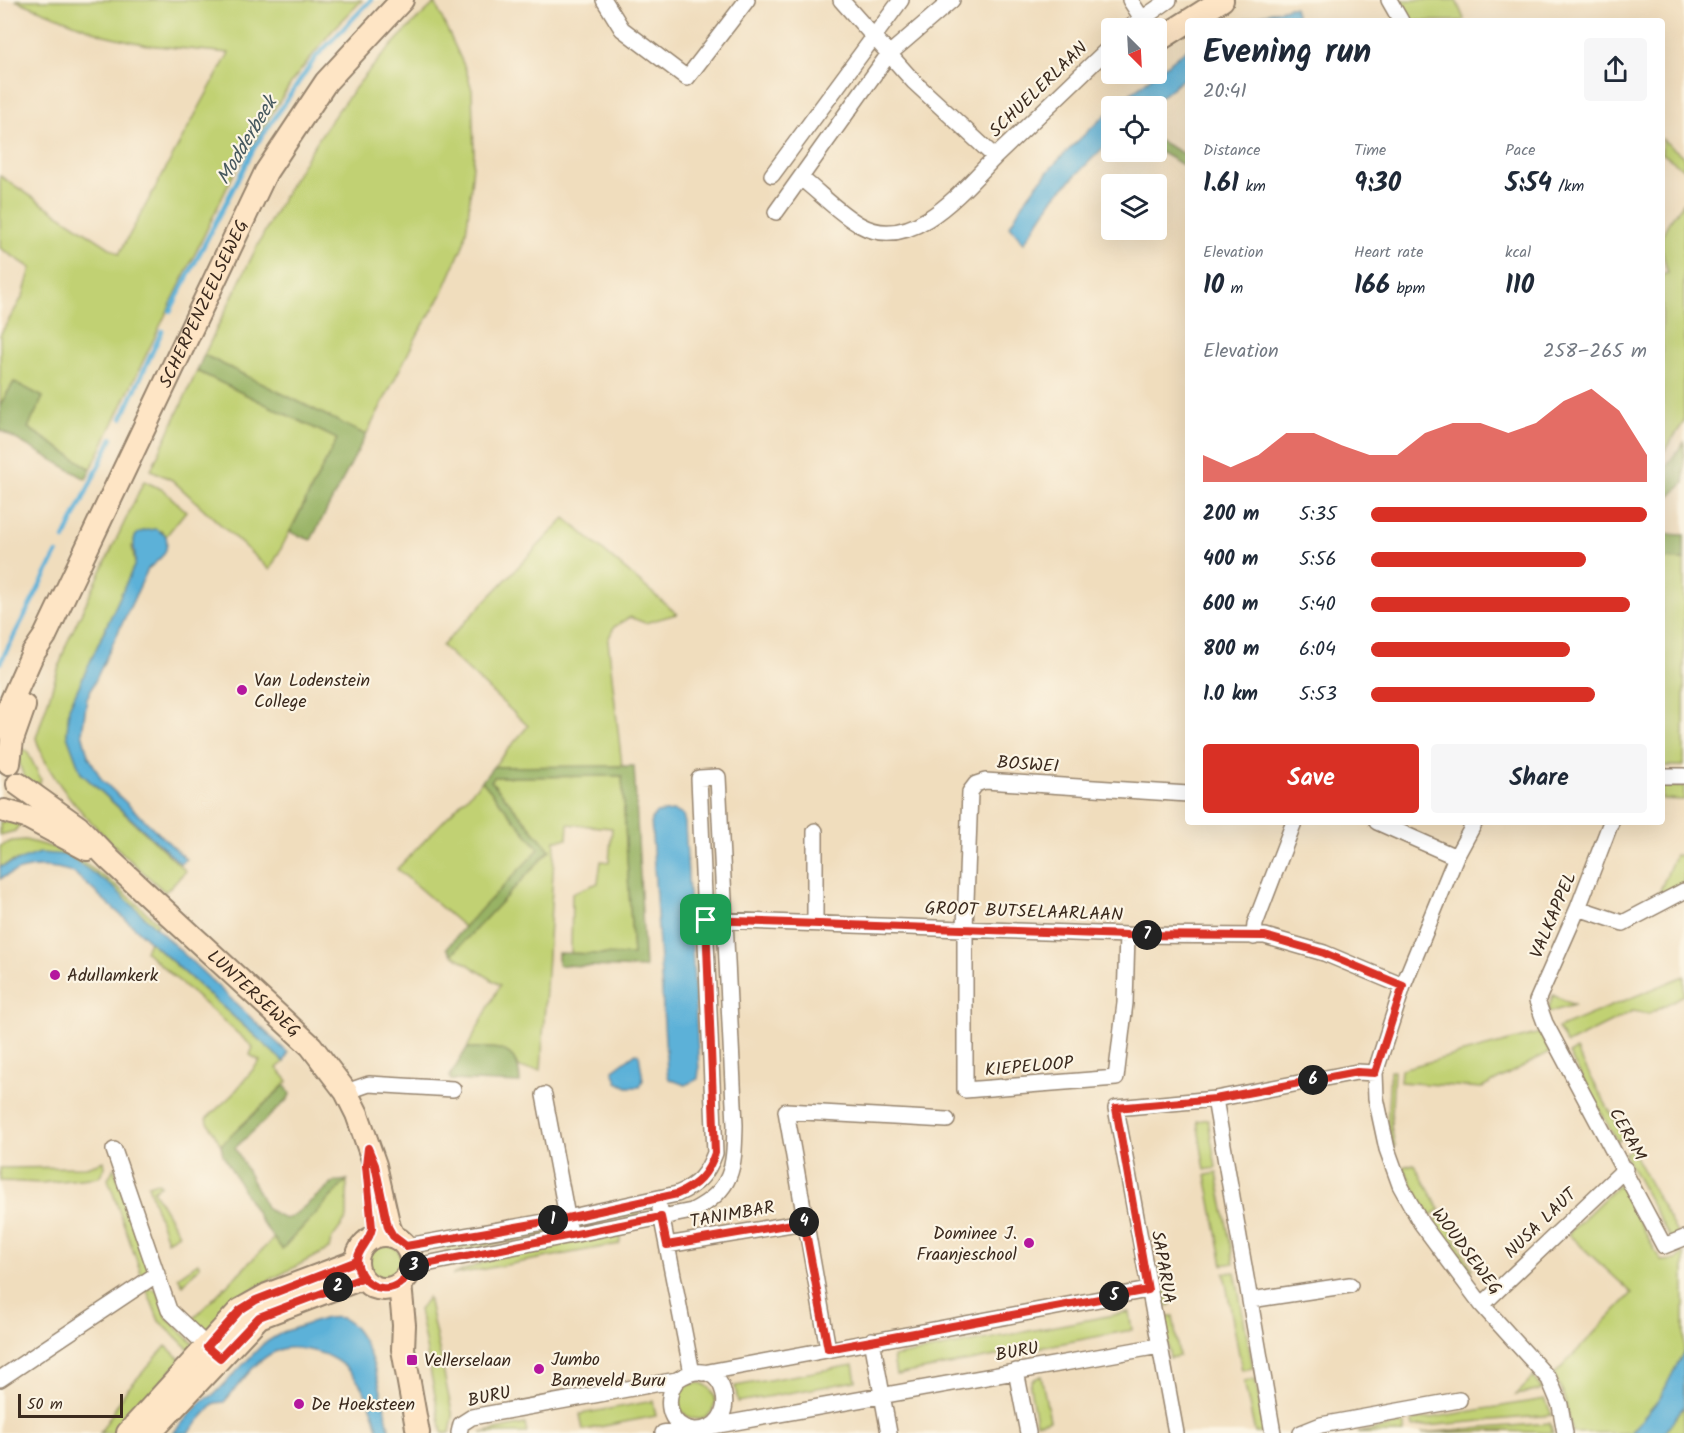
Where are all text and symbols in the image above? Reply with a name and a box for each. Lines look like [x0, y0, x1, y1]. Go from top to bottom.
north arrow [1101, 18, 1167, 84]
map controls [1101, 18, 1167, 240]
text: Evening run [1203, 27, 1371, 80]
street label: SCHUELERLAAN [983, 35, 1095, 145]
button: share [1584, 38, 1647, 101]
text: 20:41 [1203, 76, 1247, 108]
water label: Modderbeek [209, 88, 288, 191]
button: locate [1101, 96, 1167, 162]
text: Distance [1203, 138, 1261, 163]
text: Time [1354, 138, 1386, 163]
text: Pace [1505, 138, 1536, 163]
text: 1.61 [1203, 163, 1239, 205]
text: 9:30 [1354, 163, 1401, 205]
text: 5:54 [1505, 163, 1552, 205]
button: layers [1101, 174, 1167, 240]
text: km [1239, 174, 1266, 199]
text: /km [1552, 174, 1584, 199]
street label: SCHERPENZEELSEWEG [152, 215, 257, 393]
text: Elevation [1203, 240, 1264, 265]
text: Heart rate [1354, 240, 1424, 265]
text: kcal [1505, 240, 1531, 265]
text: 10 [1203, 265, 1224, 307]
text: 166 [1354, 265, 1390, 307]
text: 110 [1505, 265, 1534, 307]
text: m [1224, 276, 1243, 301]
text: bpm [1390, 276, 1425, 301]
text: Elevation [1203, 336, 1279, 368]
text: 258–265 m [1543, 336, 1647, 368]
text: 200 m [1203, 499, 1259, 531]
text: 5:35 [1299, 499, 1337, 531]
text: 400 m [1203, 544, 1259, 576]
text: 5:56 [1299, 544, 1337, 576]
text: 600 m [1203, 589, 1258, 621]
text: 5:40 [1299, 589, 1336, 621]
text: 800 m [1203, 634, 1259, 666]
text: 6:04 [1299, 634, 1336, 666]
place label: Van Lodenstein College [254, 667, 370, 717]
text: 1.0 km [1203, 679, 1258, 711]
text: 5:53 [1299, 679, 1337, 711]
marker: Van Lodenstein College [235, 683, 249, 697]
button: Save [1203, 744, 1419, 813]
button: Share [1431, 744, 1647, 813]
street label: BOSWEI [996, 749, 1060, 782]
street label: VALKAPPEL [1523, 868, 1586, 964]
pin [680, 894, 731, 945]
street label: GROOT BUTSELAARLAAN [924, 895, 1124, 930]
icon: arrive [689, 903, 722, 936]
pin: 7 [1132, 920, 1162, 950]
text: 7 [1143, 922, 1151, 947]
street label: LUNTERSEWEG [199, 943, 307, 1045]
place label: Adullamkerk [67, 962, 159, 991]
marker: Adullamkerk [48, 968, 62, 982]
street label: KIEPELOOP [984, 1049, 1076, 1086]
pin: 6 [1298, 1065, 1328, 1095]
text: 6 [1309, 1067, 1317, 1092]
street label: CERAM [1600, 1103, 1654, 1167]
street label: NUSA LAUT [1498, 1181, 1585, 1266]
street label: TANIMBAR [688, 1194, 777, 1237]
street label: WOUDSEWEG [1423, 1202, 1508, 1302]
pin: 1 [538, 1205, 568, 1235]
text: 1 [551, 1207, 555, 1232]
pin: 4 [789, 1207, 819, 1237]
text: 4 [800, 1209, 808, 1234]
place label: Dominee J. Fraanjeschool [916, 1220, 1018, 1270]
street label: SAPARUA [1142, 1229, 1183, 1306]
marker: Dominee J. Fraanjeschool [1022, 1236, 1036, 1250]
pin: 3 [399, 1251, 429, 1281]
text: 3 [410, 1253, 418, 1278]
pin: 2 [323, 1272, 353, 1302]
text: 2 [333, 1274, 343, 1299]
pin: 5 [1099, 1281, 1129, 1311]
text: 5 [1110, 1283, 1118, 1308]
street label: BURU [993, 1334, 1041, 1371]
place label: Jumbo Barneveld Buru [551, 1346, 666, 1396]
place label: Vellerselaan [424, 1347, 511, 1376]
marker: Vellerselaan [405, 1353, 419, 1367]
marker: Jumbo Barneveld Buru [532, 1362, 546, 1376]
street label: BURU [465, 1379, 514, 1416]
scale bar [18, 1391, 123, 1418]
place label: De Hoeksteen [311, 1391, 415, 1420]
text: 50 m [27, 1392, 63, 1417]
marker: De Hoeksteen [292, 1397, 306, 1411]

